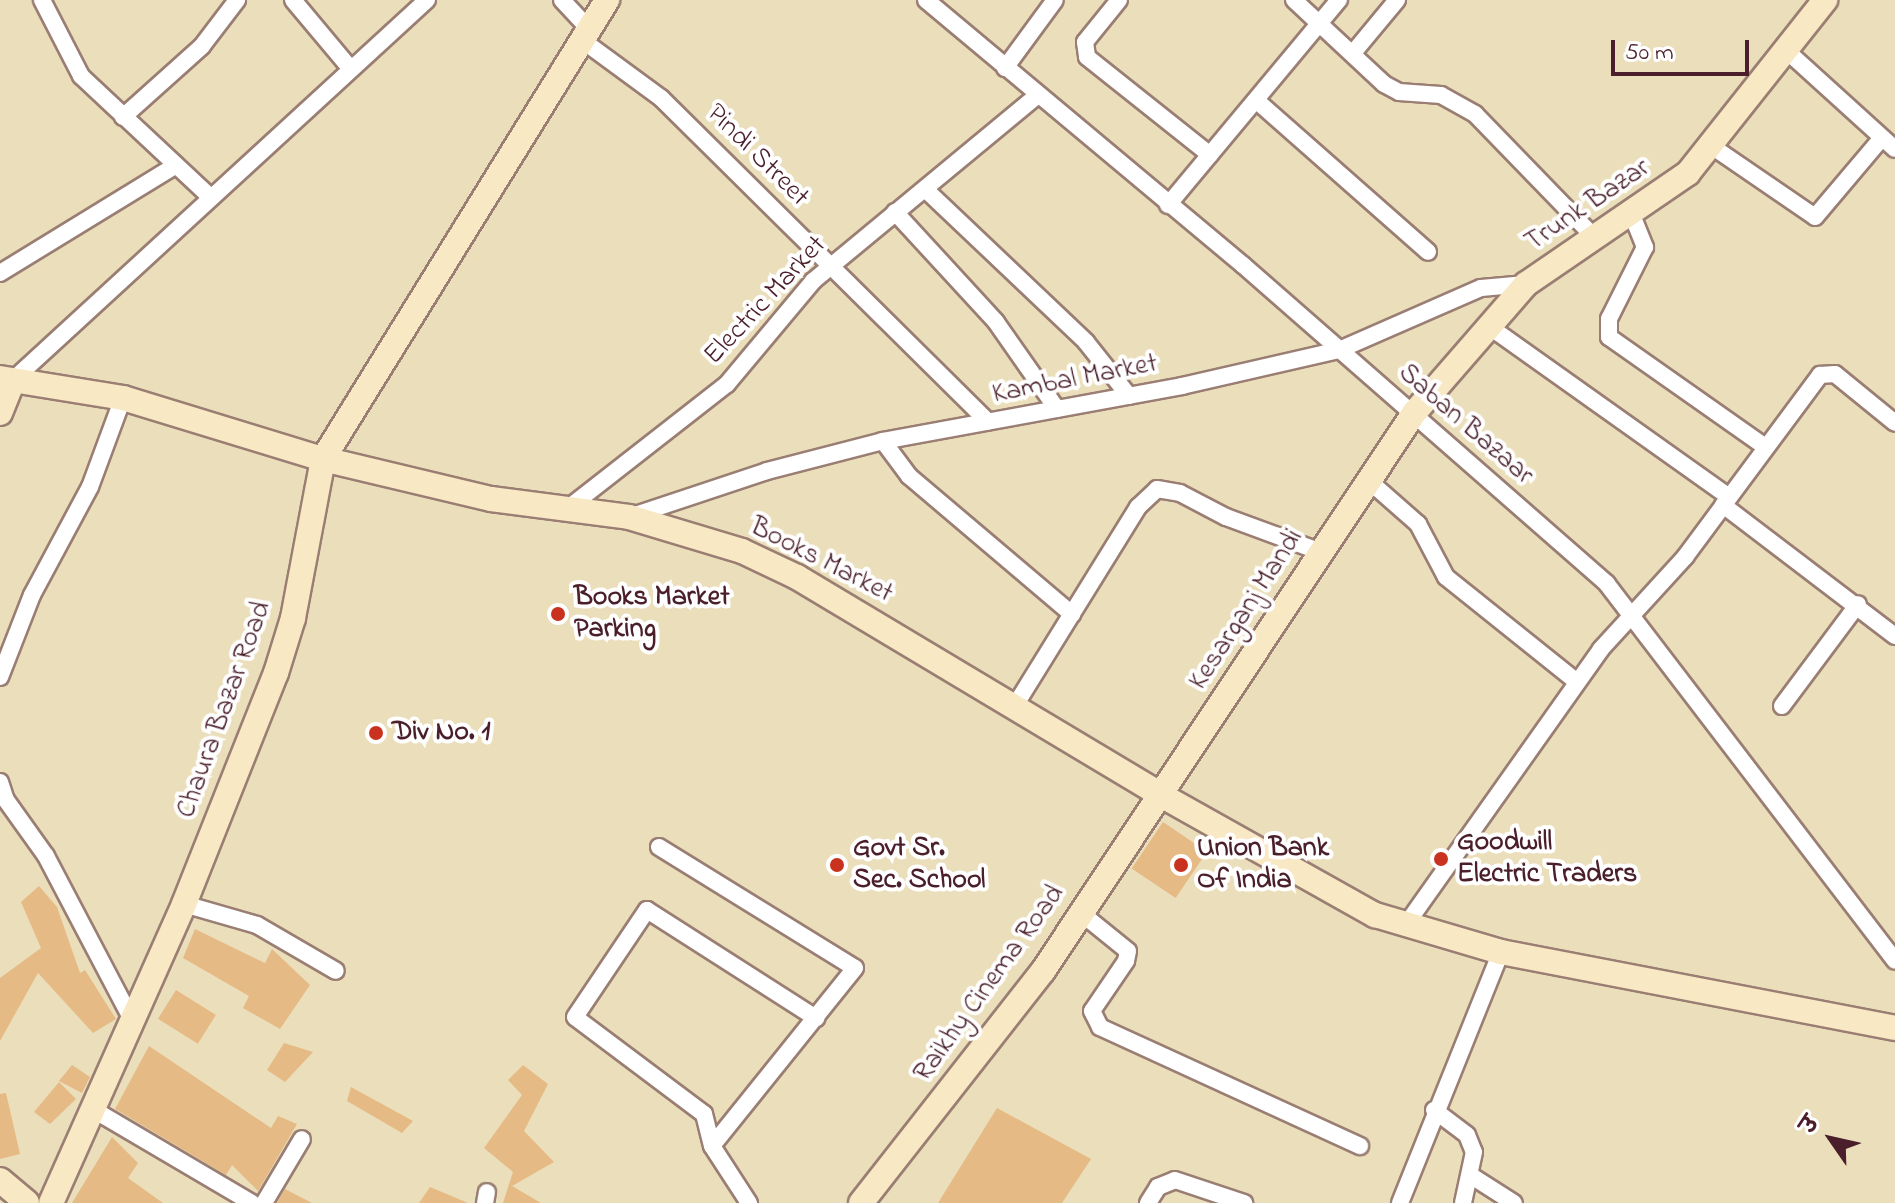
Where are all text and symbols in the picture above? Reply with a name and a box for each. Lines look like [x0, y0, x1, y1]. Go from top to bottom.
scale bar [1615, 24, 1753, 74]
text: 50 m [1625, 36, 1674, 71]
street label: Pindi Street [699, 98, 815, 214]
street label: Trunk Bazar [1519, 152, 1657, 260]
street label: Electric Market [698, 229, 834, 373]
street label: Kambal Market [990, 348, 1160, 412]
street label: Saban Bazaar [1390, 357, 1540, 493]
street label: Books Market [744, 511, 898, 611]
street label: Kesarganj Mandi [1183, 523, 1311, 697]
place label: Books Market Parking [574, 581, 730, 647]
street label: Chaura Bazar Road [170, 597, 280, 823]
marker: Books Market Parking [549, 605, 567, 623]
place label: Div No. 1 [392, 716, 490, 750]
marker: Div No. 1 [367, 724, 385, 742]
place label: Goodwill Electric Traders [1457, 826, 1637, 892]
place label: Govt Sr. Sec. School [853, 832, 985, 898]
place label: Union Bank Of India [1197, 832, 1329, 898]
marker: Goodwill Electric Traders [1432, 850, 1450, 868]
marker: Govt Sr. Sec. School [828, 856, 846, 874]
marker: Union Bank Of India [1172, 856, 1190, 874]
street label: Raikhy Cinema Road [907, 879, 1073, 1089]
north arrow [1791, 1099, 1871, 1179]
text: उ [1794, 1111, 1828, 1141]

